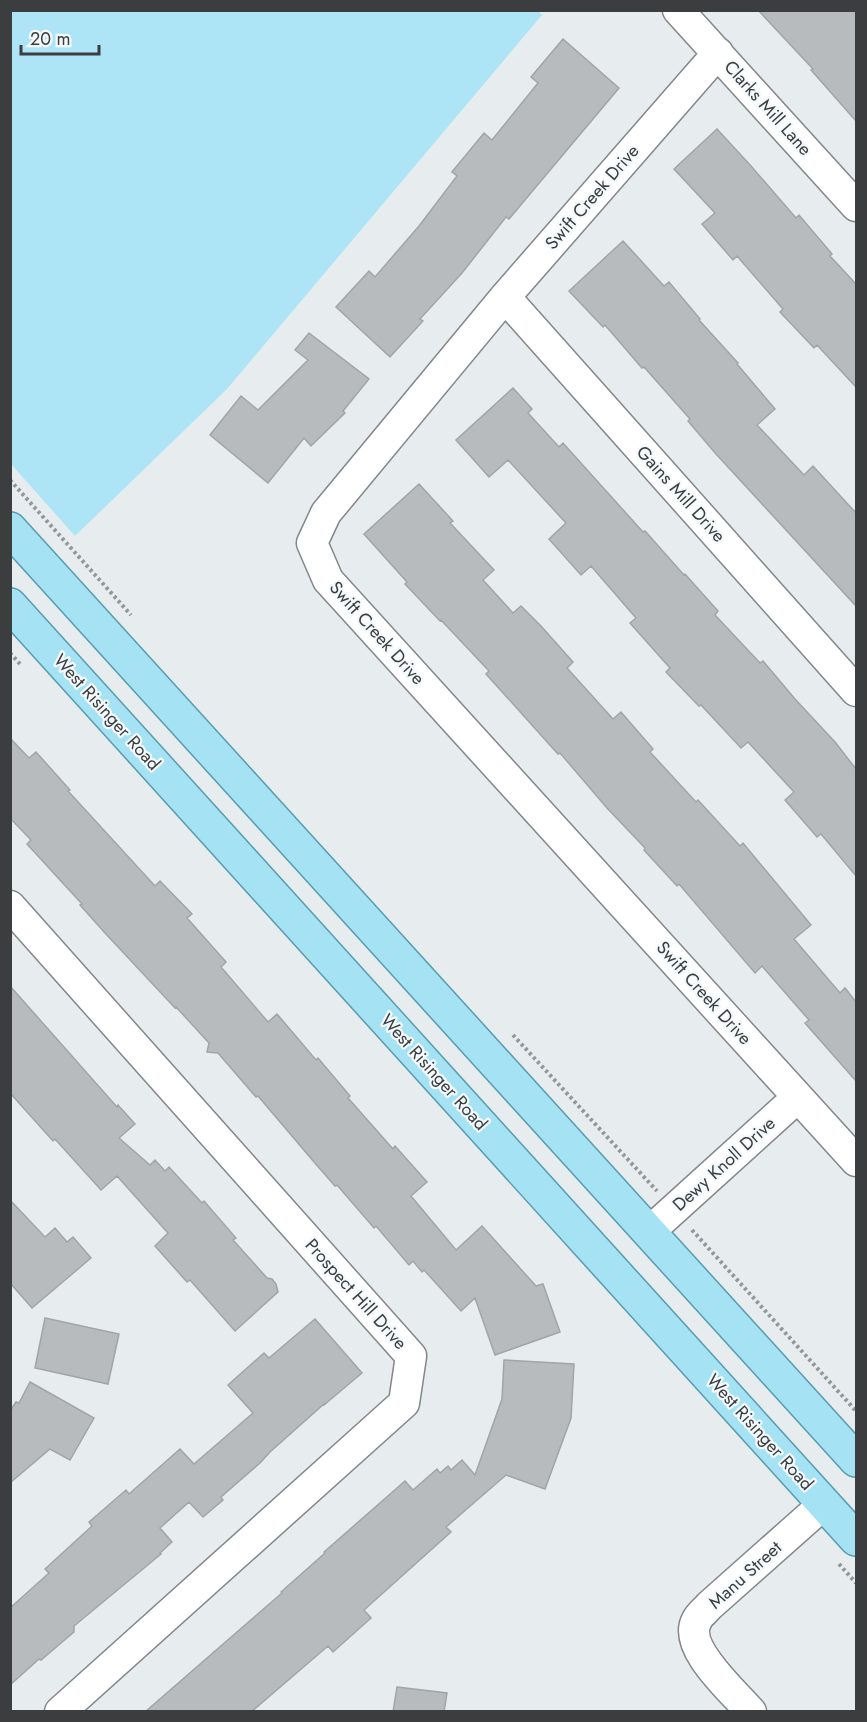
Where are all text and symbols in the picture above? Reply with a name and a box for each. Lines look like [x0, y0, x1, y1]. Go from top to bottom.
scale bar [21, 18, 99, 56]
text: 20 m [30, 26, 70, 52]
street label: Clarks Mill Lane [718, 55, 818, 161]
street label: Swift Creek Drive [539, 139, 645, 255]
street label: Gains Mill Drive [630, 440, 732, 548]
street label: Swift Creek Drive [323, 575, 431, 691]
street label: West Risinger Road [48, 648, 166, 776]
street label: Swift Creek Drive [650, 935, 758, 1051]
street label: West Risinger Road [375, 1008, 493, 1136]
street label: Dewy Knoll Drive [667, 1111, 781, 1217]
street label: Prospect Hill Drive [299, 1233, 413, 1355]
street label: West Risinger Road [701, 1368, 819, 1496]
street label: Manu Street [703, 1535, 788, 1615]

